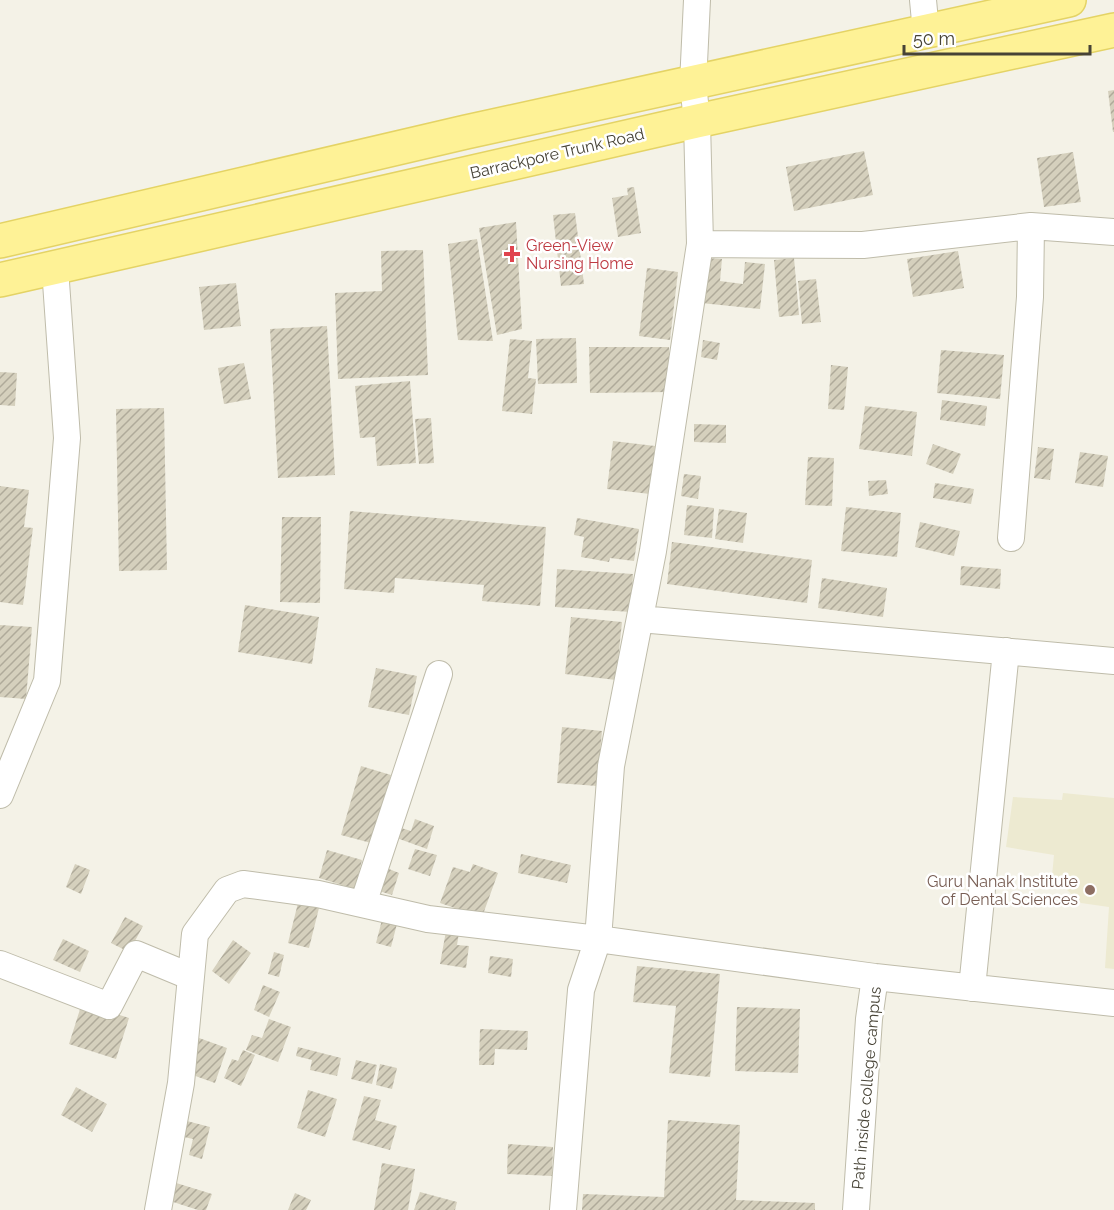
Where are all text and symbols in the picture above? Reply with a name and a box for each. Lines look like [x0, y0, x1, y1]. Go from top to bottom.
scale bar [904, 18, 1090, 56]
text: 50 m [913, 28, 955, 49]
street label: Barrackpore Trunk Road [468, 124, 646, 183]
place label: Green-View Nursing Home [526, 236, 633, 273]
marker: Green-View Nursing Home [503, 245, 521, 263]
place label: Guru Nanak Institute of Dental Sciences [927, 872, 1078, 909]
marker: Guru Nanak Institute of Dental Sciences [1083, 883, 1097, 897]
street label: Path inside college campus [848, 985, 885, 1190]

